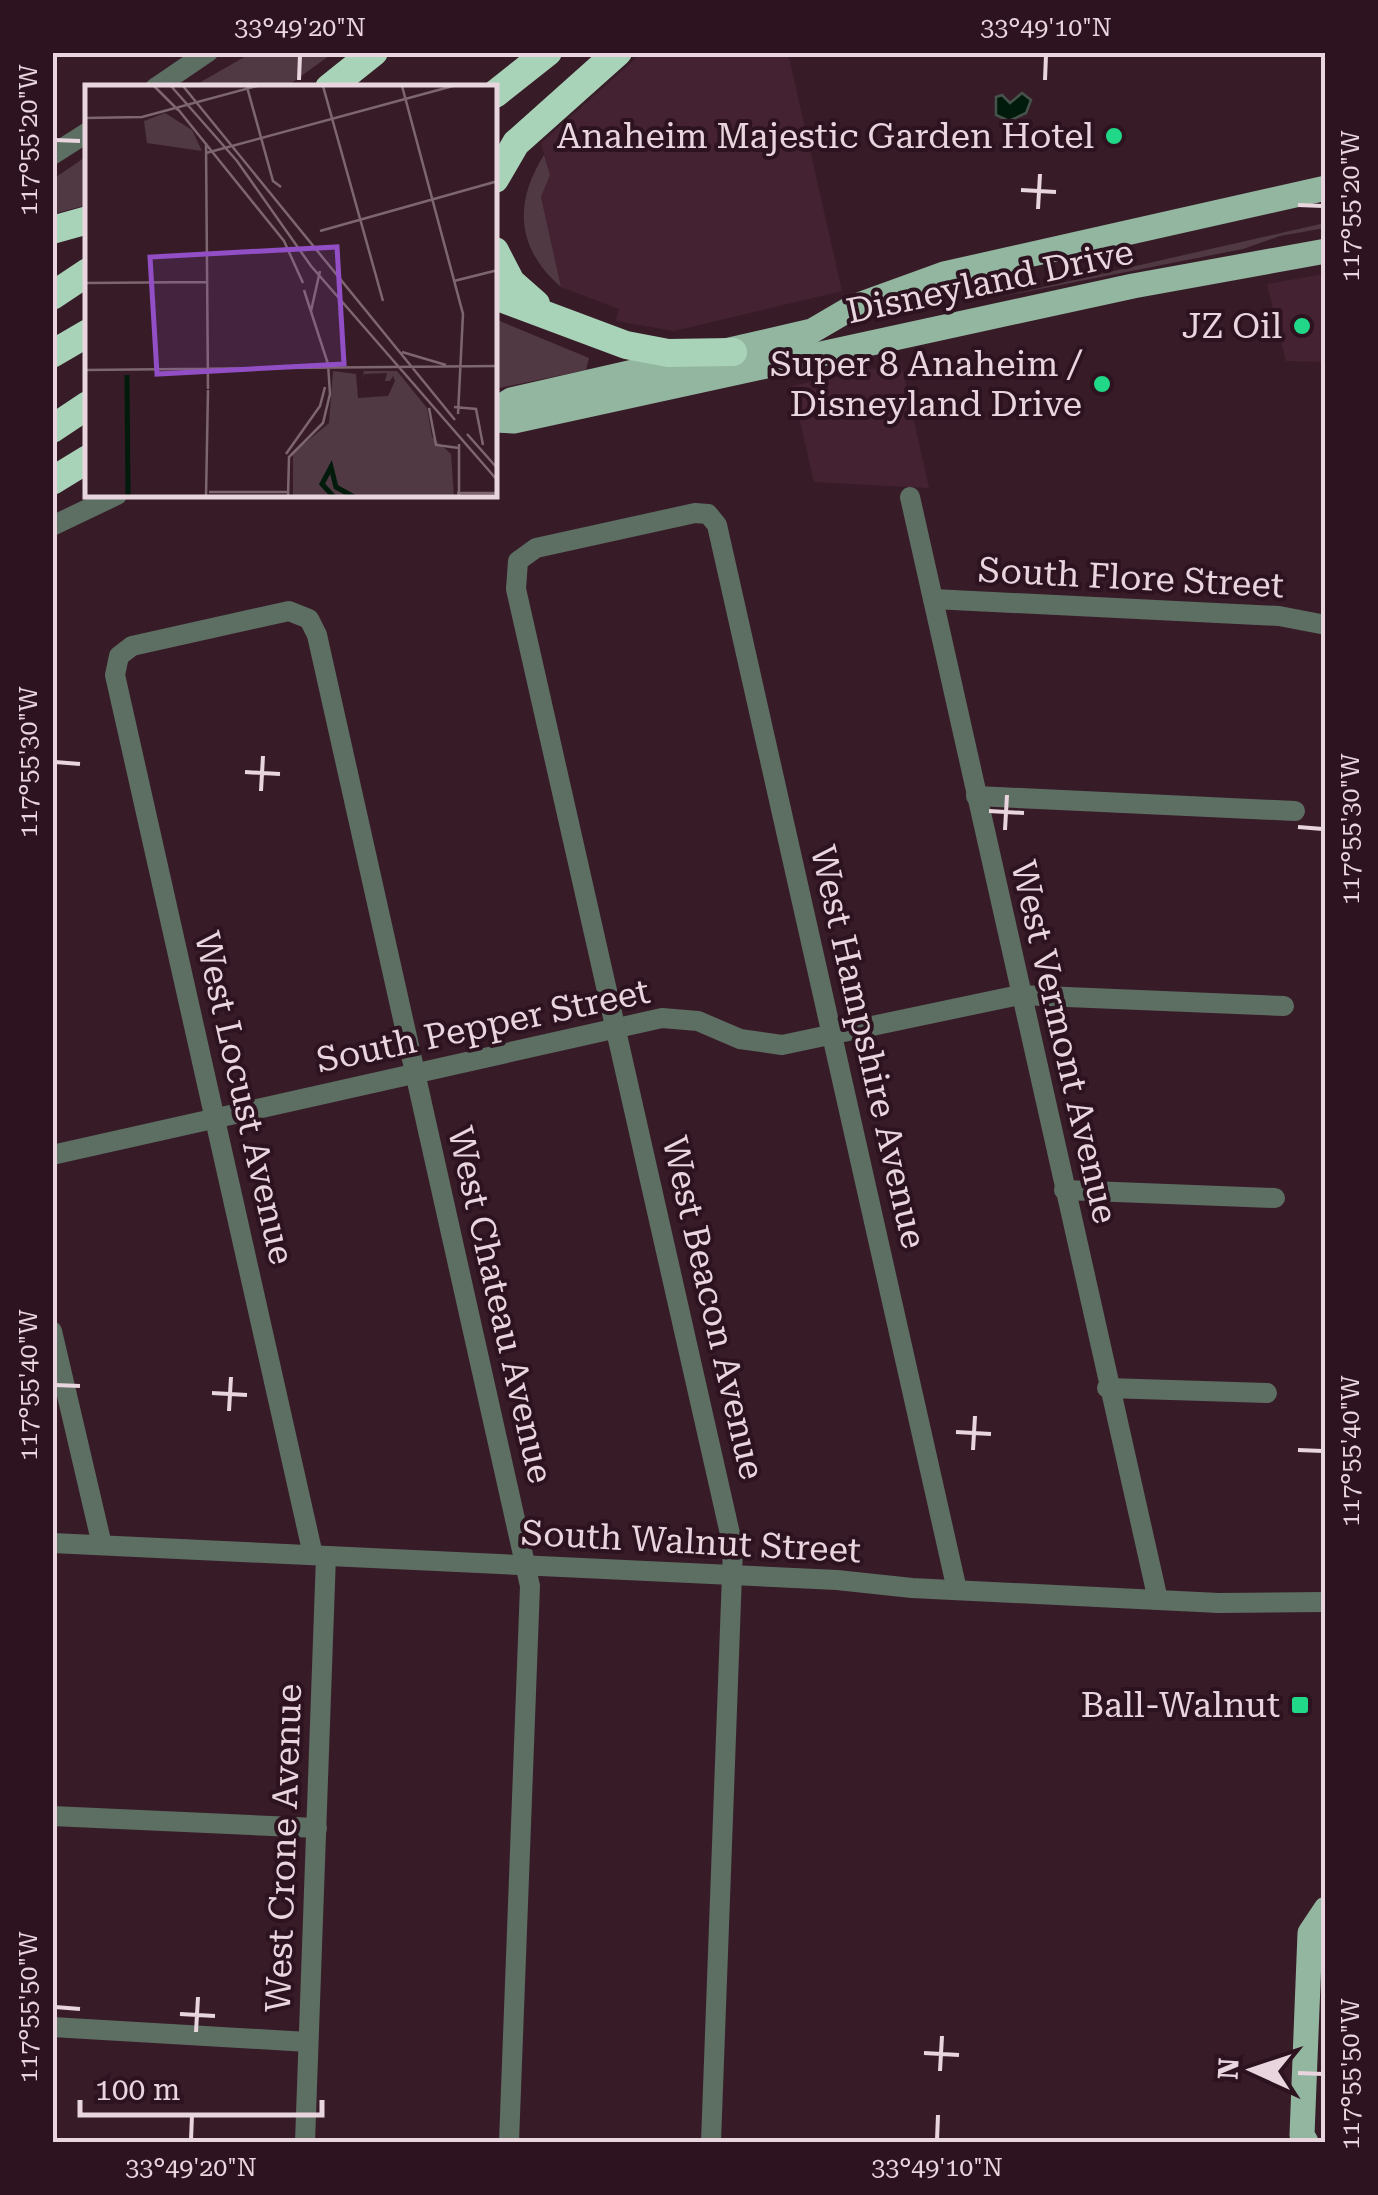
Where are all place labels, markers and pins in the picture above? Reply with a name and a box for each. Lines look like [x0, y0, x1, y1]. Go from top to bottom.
place label: Anaheim Majestic Garden Hotel [557, 116, 1094, 157]
marker: Anaheim Majestic Garden Hotel [1103, 125, 1125, 147]
place label: JZ Oil [1182, 306, 1282, 347]
marker: JZ Oil [1291, 315, 1313, 337]
place label: Super 8 Anaheim / Disneyland Drive [770, 344, 1083, 425]
marker: Super 8 Anaheim / Disneyland Drive [1091, 373, 1113, 395]
place label: Ball-Walnut [1081, 1685, 1280, 1726]
marker: Ball-Walnut [1289, 1694, 1311, 1716]

